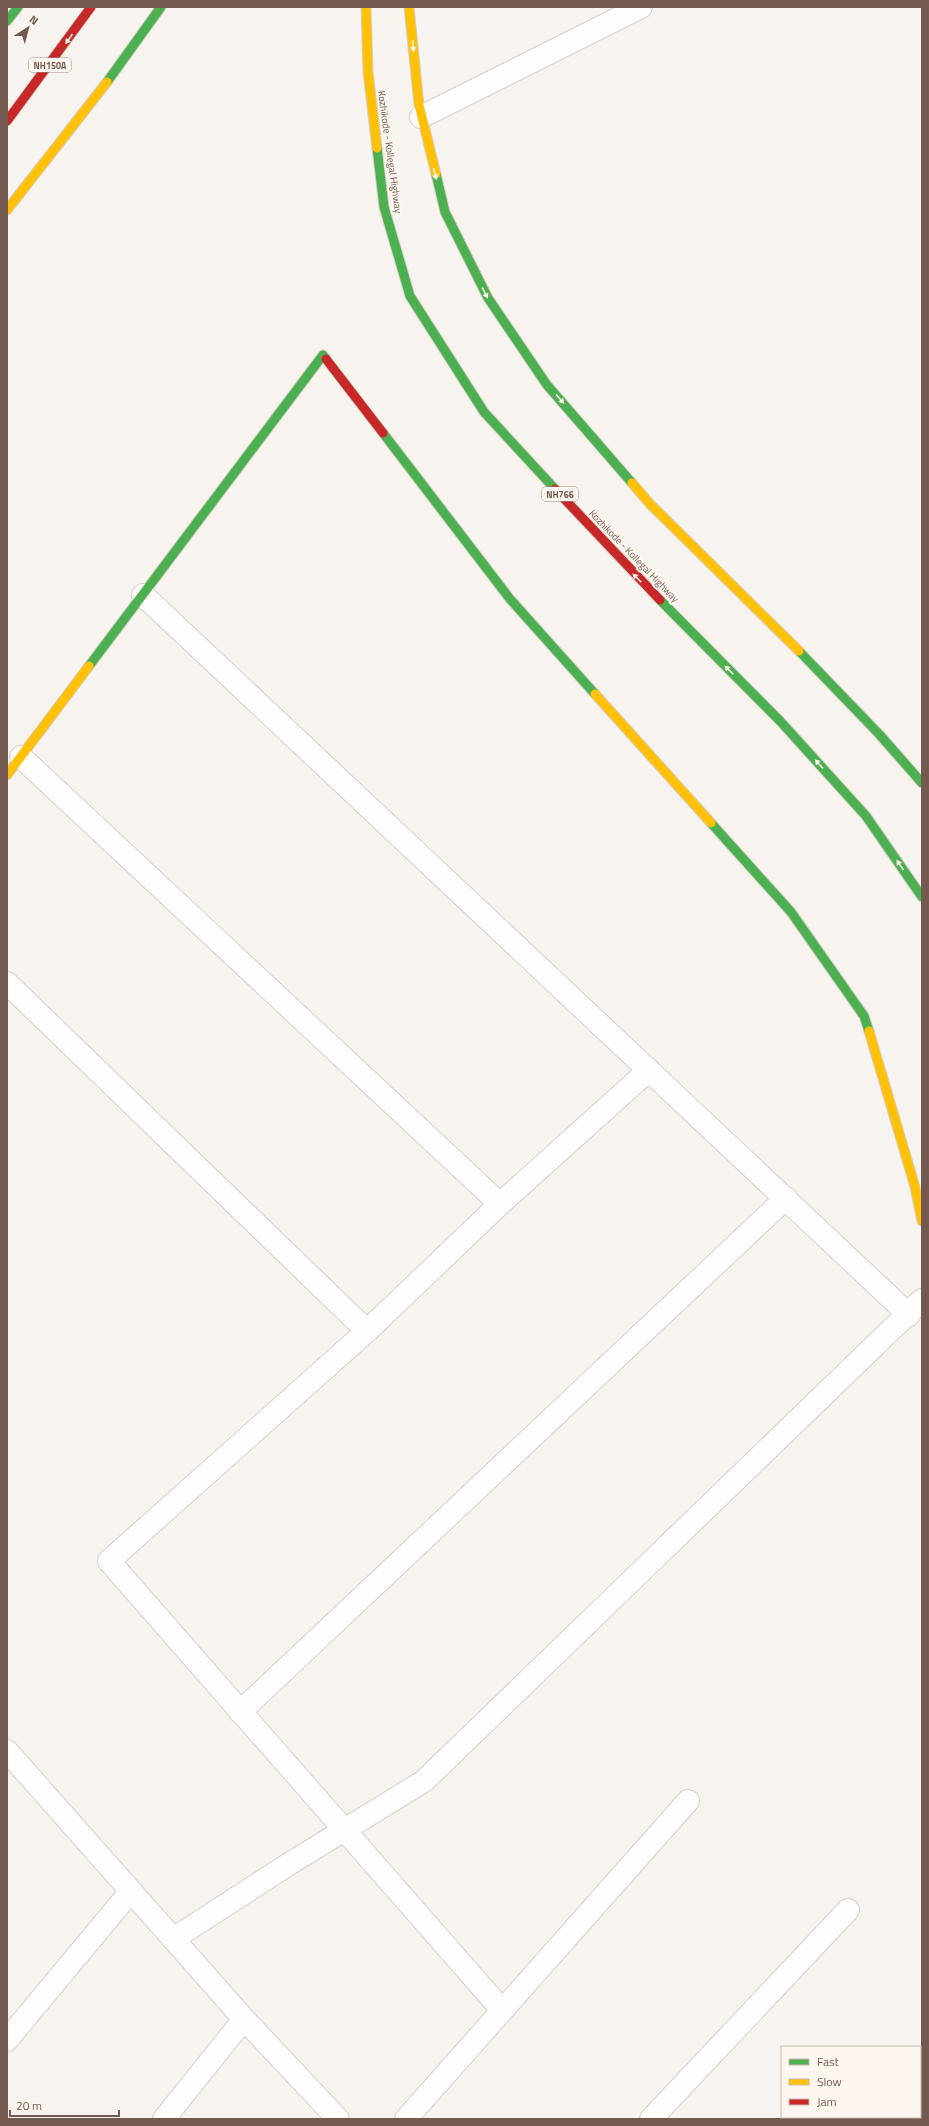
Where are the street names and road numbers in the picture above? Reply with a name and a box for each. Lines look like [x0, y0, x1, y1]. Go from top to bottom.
road number: NH150A [29, 58, 71, 72]
street label: Kozhikode - Kollegal Highway [374, 90, 406, 215]
road number: NH766 [542, 487, 578, 501]
street label: Kozhikode - Kollegal Highway [586, 506, 683, 606]

